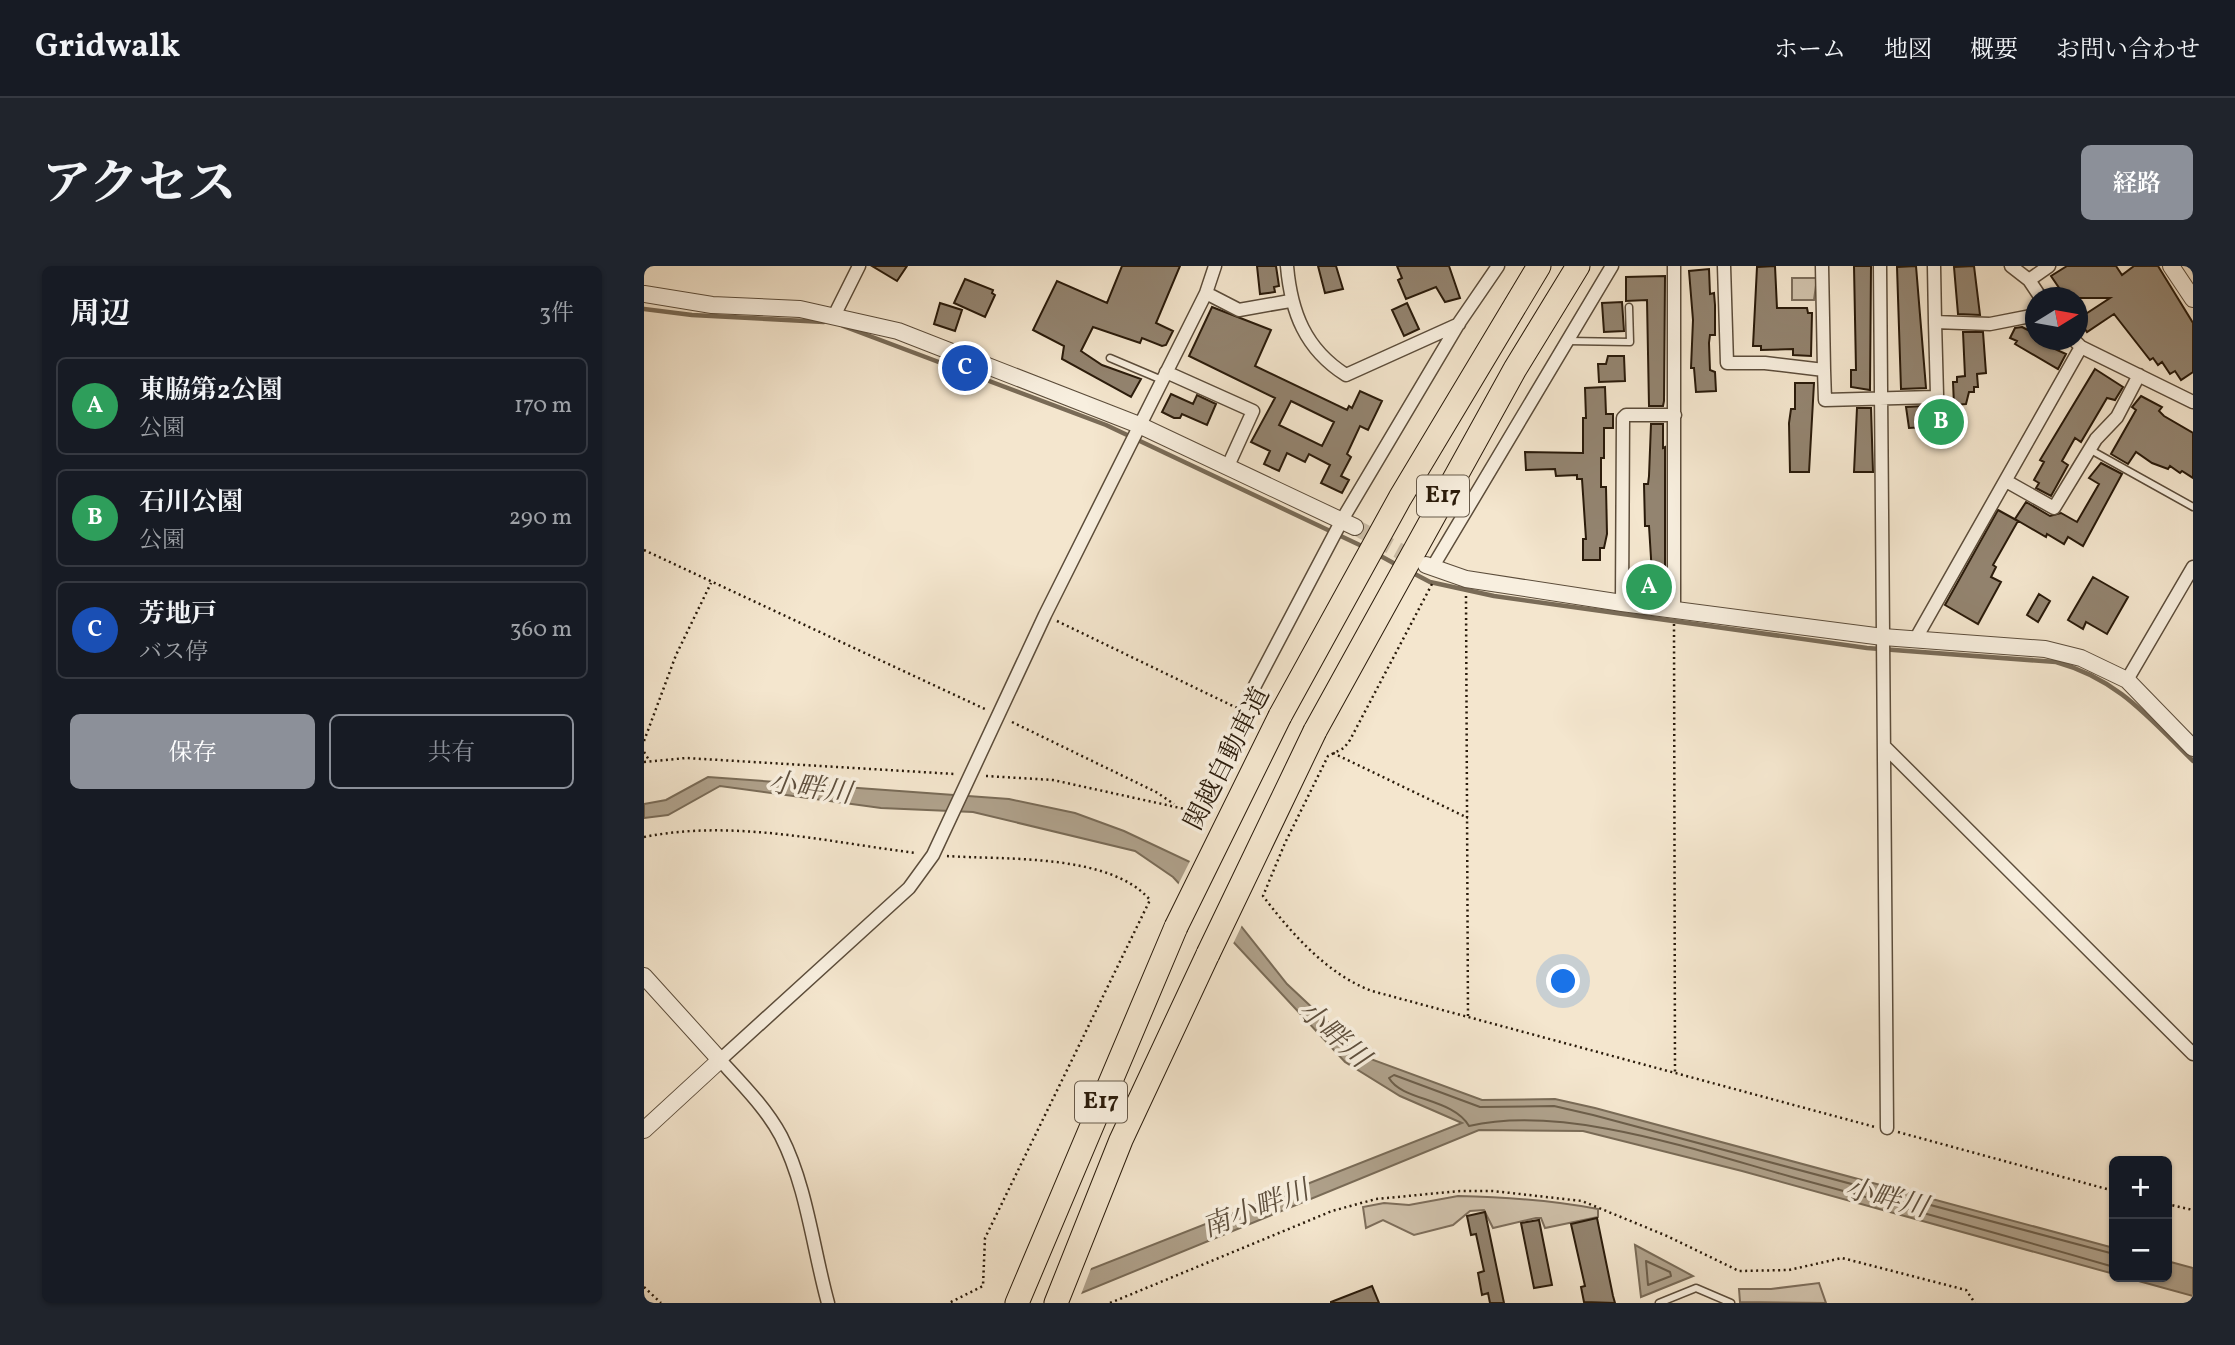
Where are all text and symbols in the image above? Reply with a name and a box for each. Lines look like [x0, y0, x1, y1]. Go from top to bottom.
text: Gridwalk [35, 25, 180, 71]
text: ホーム [1774, 34, 1846, 68]
text: 地図 [1884, 34, 1932, 68]
text: 概要 [1970, 34, 2018, 68]
text: お問い合わせ [2056, 34, 2200, 68]
button: 経路 [2081, 145, 2193, 220]
text: アクセス [42, 152, 237, 221]
north arrow [2025, 287, 2088, 350]
text: 周辺 [70, 294, 130, 336]
text: 3件 [539, 298, 574, 330]
pin: C [942, 342, 988, 394]
text: 東脇第2公園 [139, 373, 283, 409]
text: A [87, 390, 103, 422]
text: 170 m [514, 390, 572, 422]
pin: B [1918, 396, 1964, 448]
text: 公園 [139, 413, 185, 445]
road number: E17 [1417, 476, 1469, 516]
text: 石川公園 [139, 485, 243, 521]
text: B [87, 502, 103, 534]
text: 290 m [509, 502, 572, 534]
text: 公園 [139, 525, 185, 557]
pin: A [1626, 561, 1672, 613]
text: 芳地戸 [139, 597, 217, 633]
text: C [88, 614, 102, 646]
text: 360 m [510, 614, 572, 646]
text: バス停 [139, 637, 208, 669]
street label: 関越自動車道 [1177, 681, 1279, 837]
button: 保存 [70, 714, 315, 789]
button: 共有 [329, 714, 574, 789]
water label: 小畔川 [766, 764, 857, 815]
your location [1546, 964, 1580, 998]
water label: 小畔川 [1289, 992, 1379, 1080]
road number: E17 [1075, 1082, 1127, 1122]
map controls [2109, 1156, 2172, 1282]
button: + [2109, 1156, 2172, 1219]
water label: 小畔川 [1841, 1170, 1934, 1229]
water label: 南小畔川 [1197, 1171, 1318, 1248]
button: − [2109, 1219, 2172, 1282]

